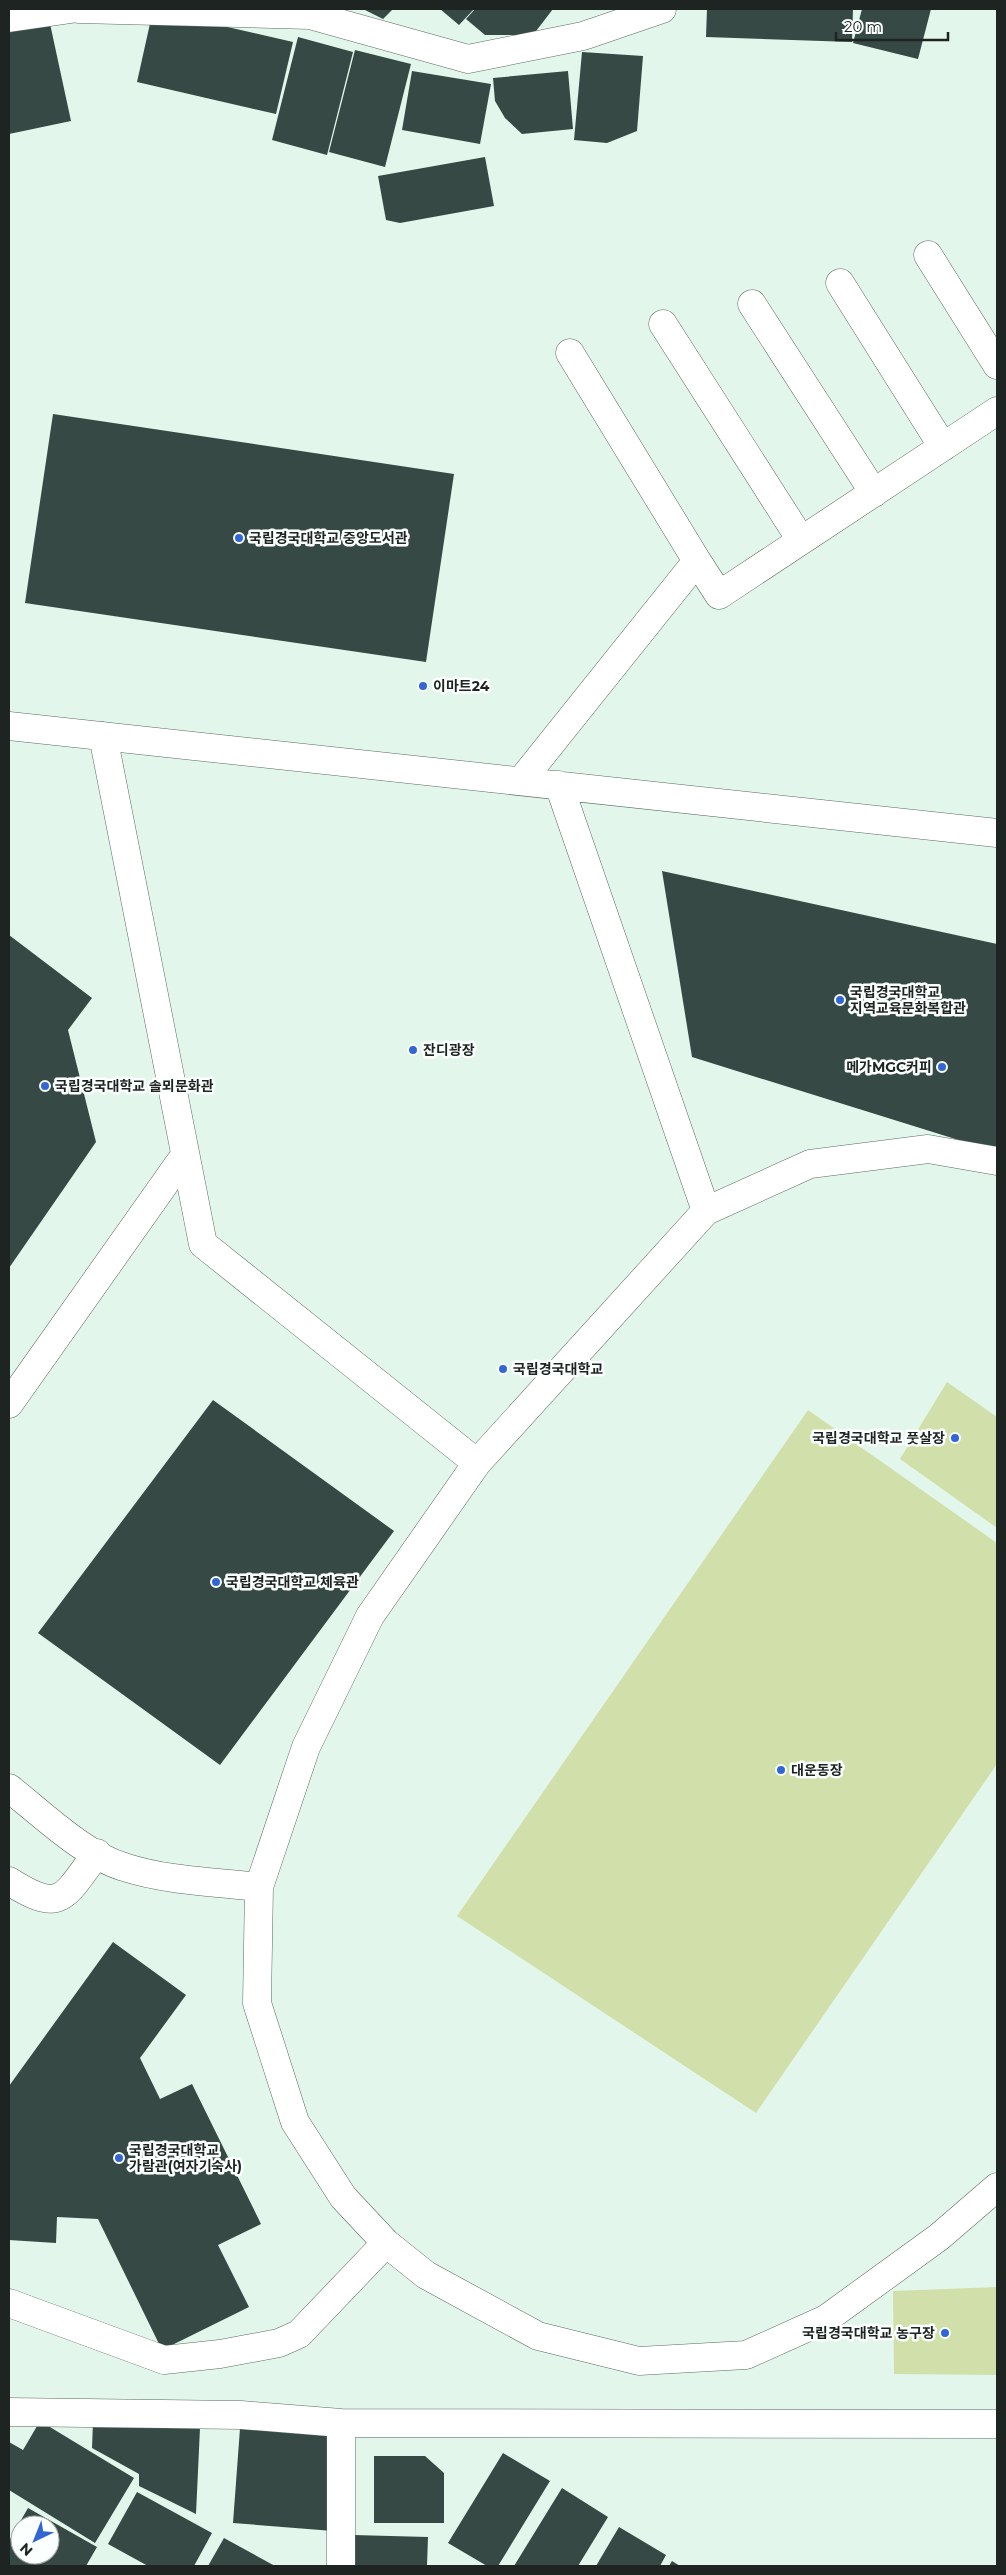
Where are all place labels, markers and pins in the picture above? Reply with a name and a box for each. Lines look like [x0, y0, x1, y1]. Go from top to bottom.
place label: 국립경국대학교 중앙도서관 [249, 529, 408, 547]
marker: 국립경국대학교 중앙도서관 [233, 532, 245, 544]
place label: 이마트24 [433, 677, 490, 695]
marker: 이마트24 [417, 680, 429, 692]
place label: 국립경국대학교 지역교육문화복합관 [850, 983, 966, 1017]
marker: 국립경국대학교 지역교육문화복합관 [834, 994, 846, 1006]
place label: 잔디광장 [423, 1041, 475, 1059]
marker: 잔디광장 [407, 1044, 419, 1056]
place label: 메가MGC커피 [846, 1058, 932, 1076]
marker: 메가MGC커피 [936, 1061, 948, 1073]
place label: 국립경국대학교 솔뫼문화관 [55, 1077, 214, 1095]
marker: 국립경국대학교 솔뫼문화관 [39, 1080, 51, 1092]
place label: 국립경국대학교 [513, 1360, 603, 1378]
marker: 국립경국대학교 [497, 1363, 509, 1375]
place label: 국립경국대학교 풋살장 [812, 1429, 945, 1447]
marker: 국립경국대학교 풋살장 [949, 1432, 961, 1444]
place label: 국립경국대학교 체육관 [226, 1573, 359, 1591]
marker: 국립경국대학교 체육관 [210, 1576, 222, 1588]
place label: 대운동장 [791, 1761, 843, 1779]
marker: 대운동장 [775, 1764, 787, 1776]
place label: 국립경국대학교 가람관(여자기숙사) [129, 2141, 242, 2175]
marker: 국립경국대학교 가람관(여자기숙사) [113, 2152, 125, 2164]
place label: 국립경국대학교 농구장 [802, 2324, 935, 2342]
marker: 국립경국대학교 농구장 [939, 2327, 951, 2339]

